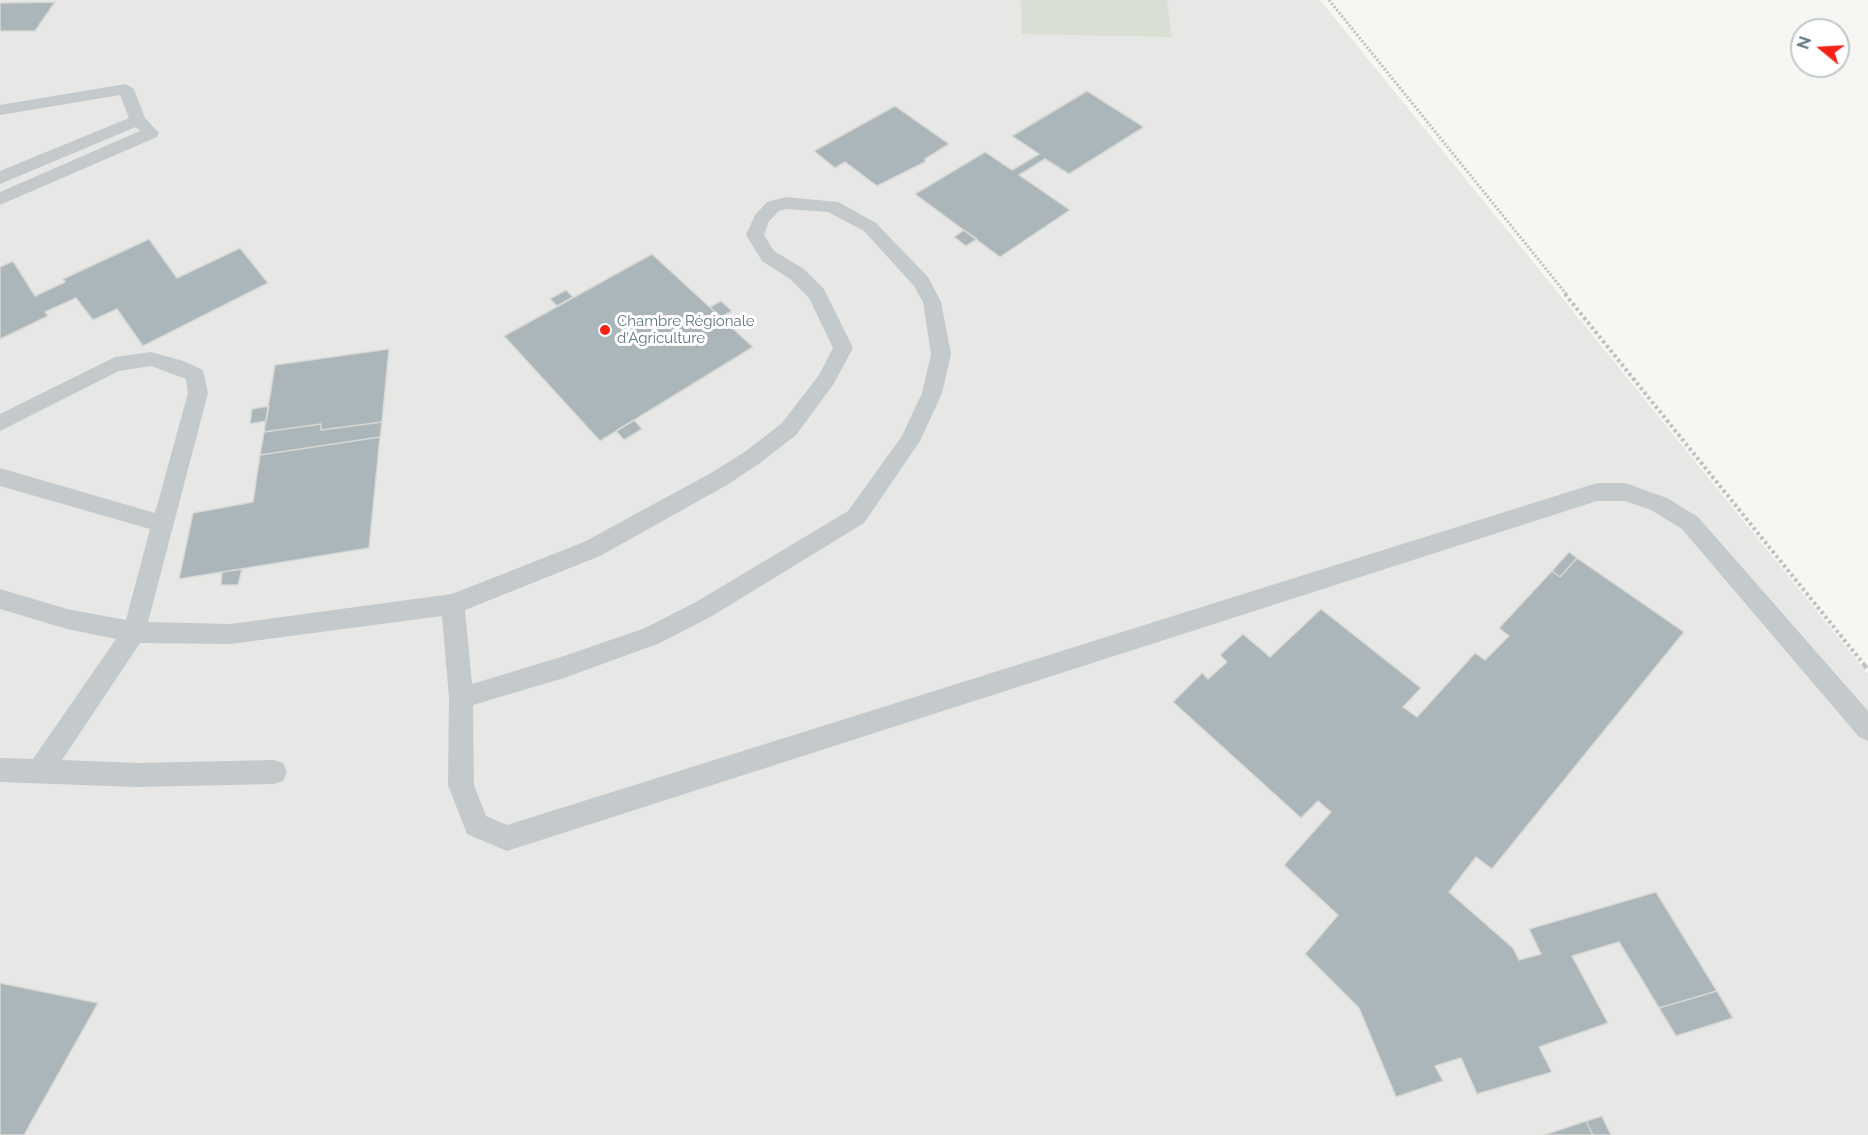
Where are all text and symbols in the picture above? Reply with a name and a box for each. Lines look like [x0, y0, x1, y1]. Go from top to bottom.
north arrow [1790, 18, 1850, 78]
text: N [1793, 34, 1815, 52]
place label: Chambre Régionale d'Agriculture [617, 312, 755, 347]
marker: Chambre Régionale d'Agriculture [598, 323, 612, 337]

